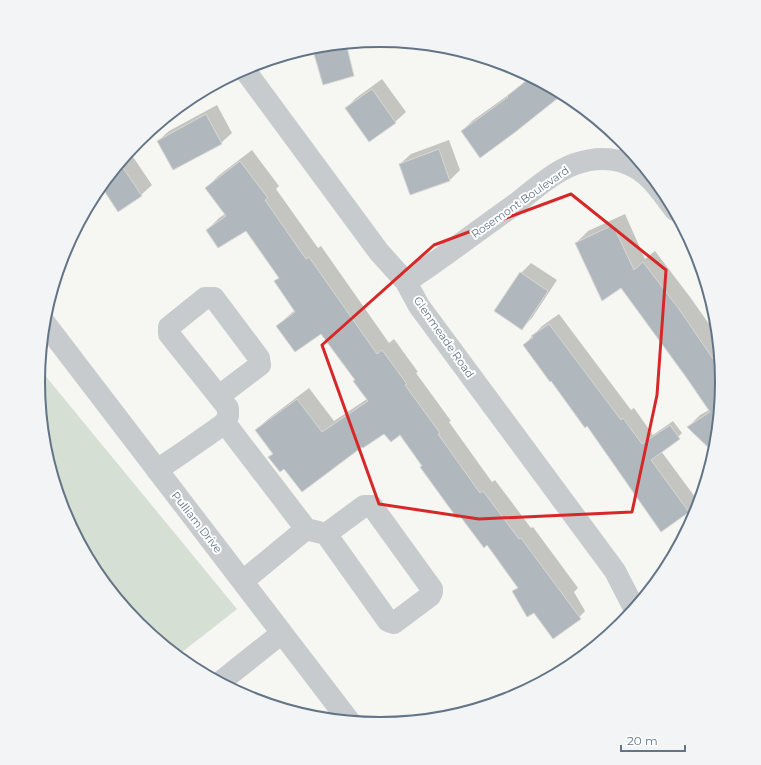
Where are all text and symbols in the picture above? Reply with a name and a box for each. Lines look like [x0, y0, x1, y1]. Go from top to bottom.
street label: Rosemont Boulevard [468, 163, 572, 241]
street label: Glenmeade Road [411, 294, 477, 380]
street label: Pulliam Drive [169, 489, 226, 556]
scale bar [621, 727, 685, 753]
text: 20 m [627, 733, 658, 748]

